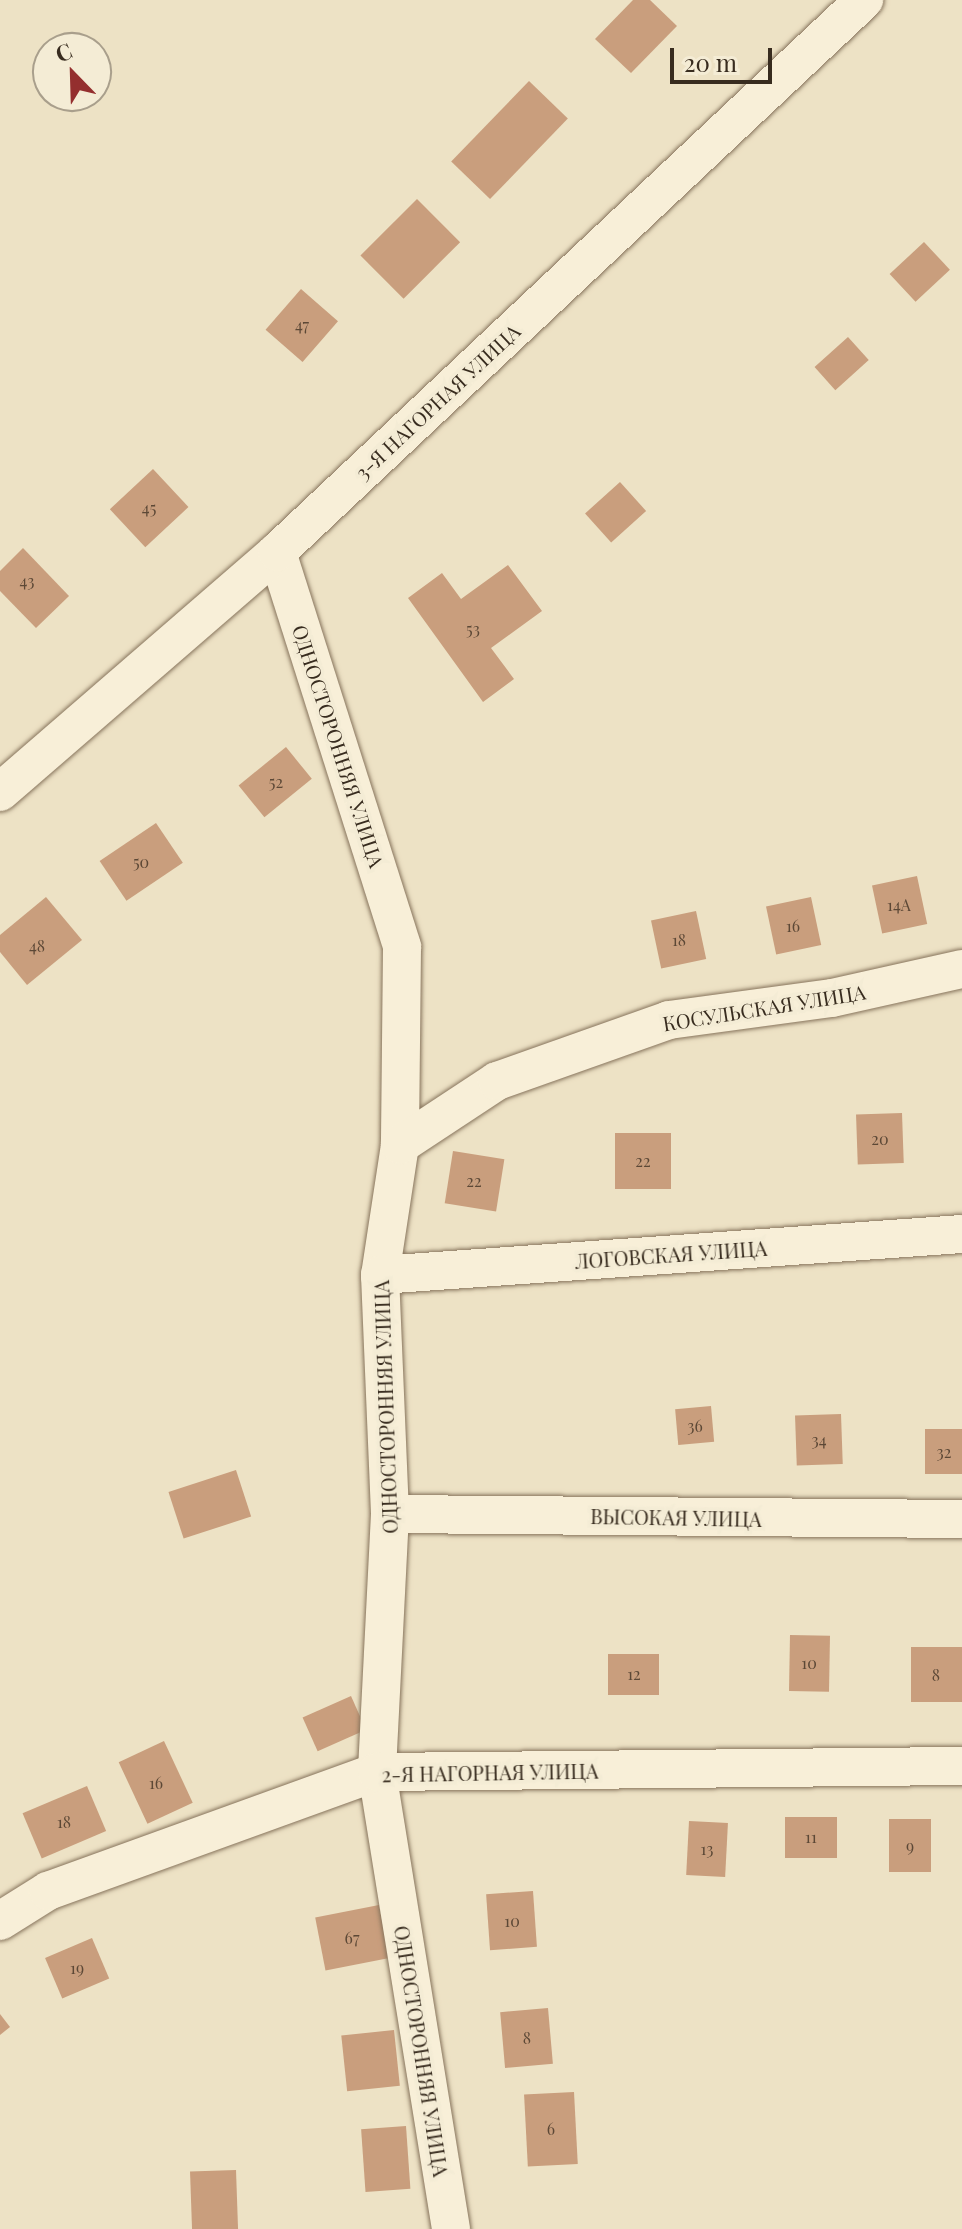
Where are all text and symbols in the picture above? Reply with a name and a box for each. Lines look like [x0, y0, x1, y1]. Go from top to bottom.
north arrow [32, 32, 112, 112]
scale bar [674, 32, 776, 82]
text: С [50, 35, 76, 69]
text: 20 m [684, 46, 737, 78]
house number: 47 [295, 315, 309, 335]
street label: 3-Я НАГОРНАЯ УЛИЦА [350, 318, 524, 484]
house number: 45 [142, 498, 156, 518]
house number: 43 [20, 571, 34, 591]
house number: 53 [466, 619, 480, 639]
street label: ОДНОСТОРОННЯЯ УЛИЦА [288, 622, 390, 870]
house number: 52 [269, 772, 283, 792]
house number: 50 [133, 852, 149, 872]
house number: 14А [887, 895, 911, 915]
house number: 16 [786, 916, 800, 936]
house number: 18 [672, 930, 686, 950]
house number: 48 [29, 936, 45, 956]
street label: КОСУЛЬСКАЯ УЛИЦА [661, 979, 867, 1035]
house number: 20 [871, 1129, 889, 1149]
house number: 22 [635, 1151, 651, 1171]
house number: 22 [466, 1171, 482, 1191]
street label: ЛОГОВСКАЯ УЛИЦА [574, 1235, 768, 1273]
street label: ОДНОСТОРОННЯЯ УЛИЦА [369, 1280, 401, 1534]
house number: 36 [687, 1416, 703, 1436]
house number: 34 [811, 1430, 827, 1450]
house number: 32 [937, 1442, 951, 1462]
street label: ВЫСОКАЯ УЛИЦА [590, 1504, 762, 1530]
house number: 10 [801, 1653, 817, 1673]
house number: 12 [627, 1664, 641, 1684]
house number: 8 [932, 1665, 940, 1685]
street label: 2-Я НАГОРНАЯ УЛИЦА [381, 1758, 599, 1786]
house number: 16 [149, 1773, 163, 1793]
house number: 18 [57, 1812, 71, 1832]
house number: 11 [805, 1827, 817, 1847]
house number: 9 [906, 1836, 914, 1856]
house number: 13 [701, 1839, 713, 1859]
house number: 10 [504, 1911, 520, 1931]
street label: ОДНОСТОРОННЯЯ УЛИЦА [390, 1924, 454, 2178]
house number: 67 [345, 1928, 359, 1948]
house number: 19 [70, 1958, 84, 1978]
house number: 8 [523, 2028, 531, 2048]
house number: 6 [547, 2119, 555, 2139]

